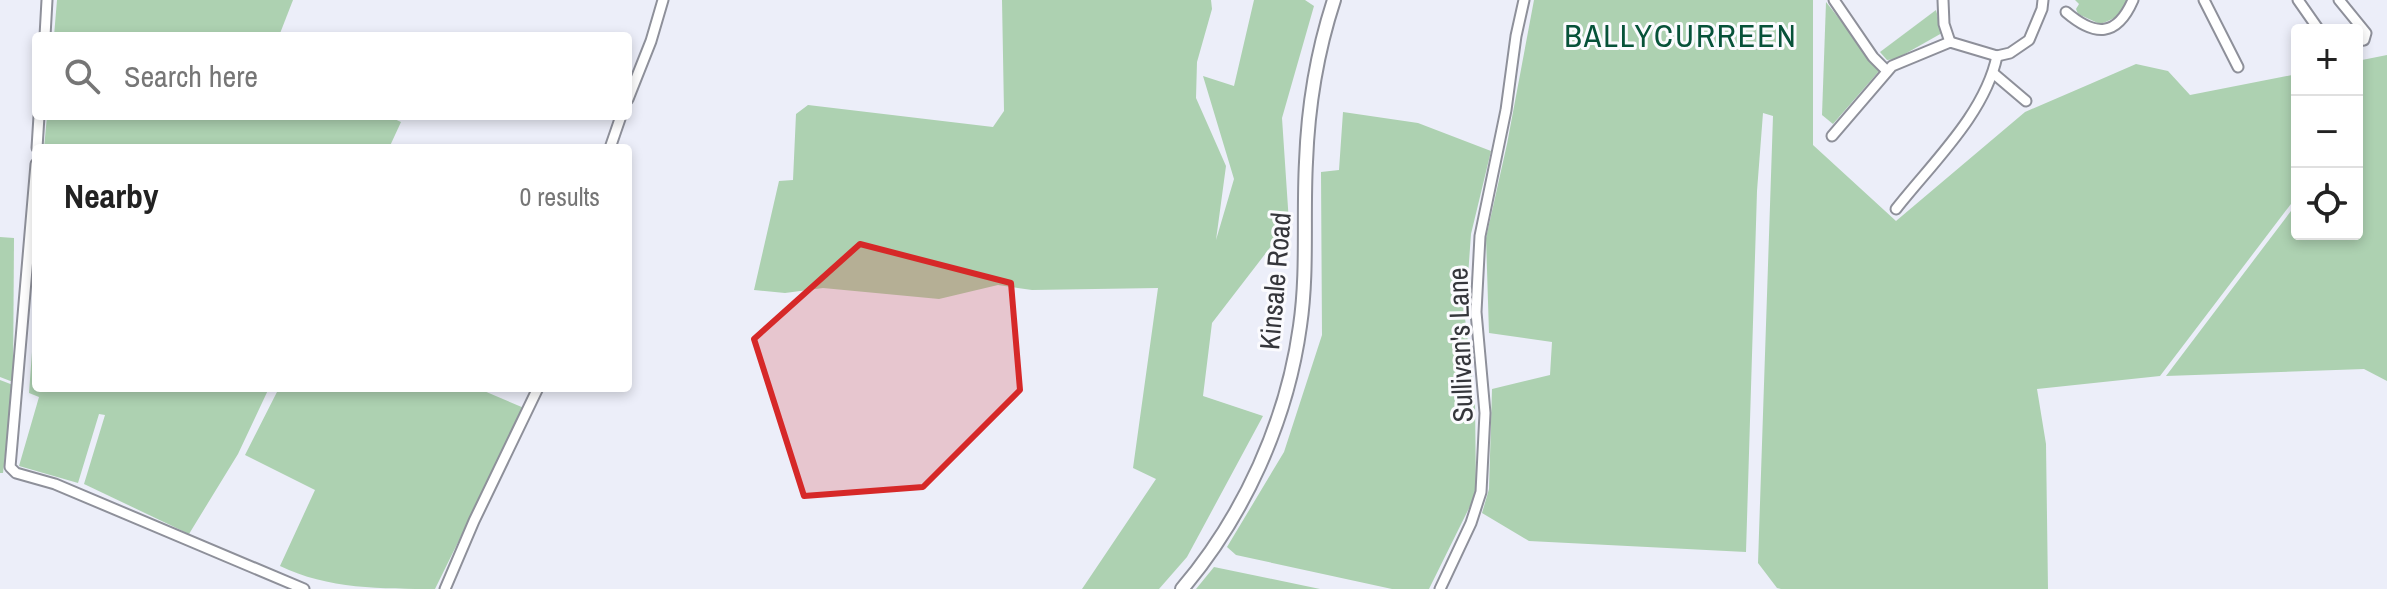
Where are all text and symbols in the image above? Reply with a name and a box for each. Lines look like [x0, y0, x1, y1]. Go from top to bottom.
district label: BALLYCURREEN [1564, 14, 1798, 57]
map controls [2291, 24, 2363, 240]
button: + [2291, 24, 2363, 96]
search box [32, 32, 632, 120]
icon: search [60, 54, 104, 98]
text: Search here [124, 56, 258, 96]
button: − [2291, 96, 2363, 168]
button: locate [2291, 168, 2363, 240]
text: Nearby [64, 173, 159, 219]
text: 0 results [519, 179, 600, 214]
street label: Kinsale Road [1250, 211, 1300, 351]
street label: Sullivan's Lane [1438, 267, 1482, 423]

